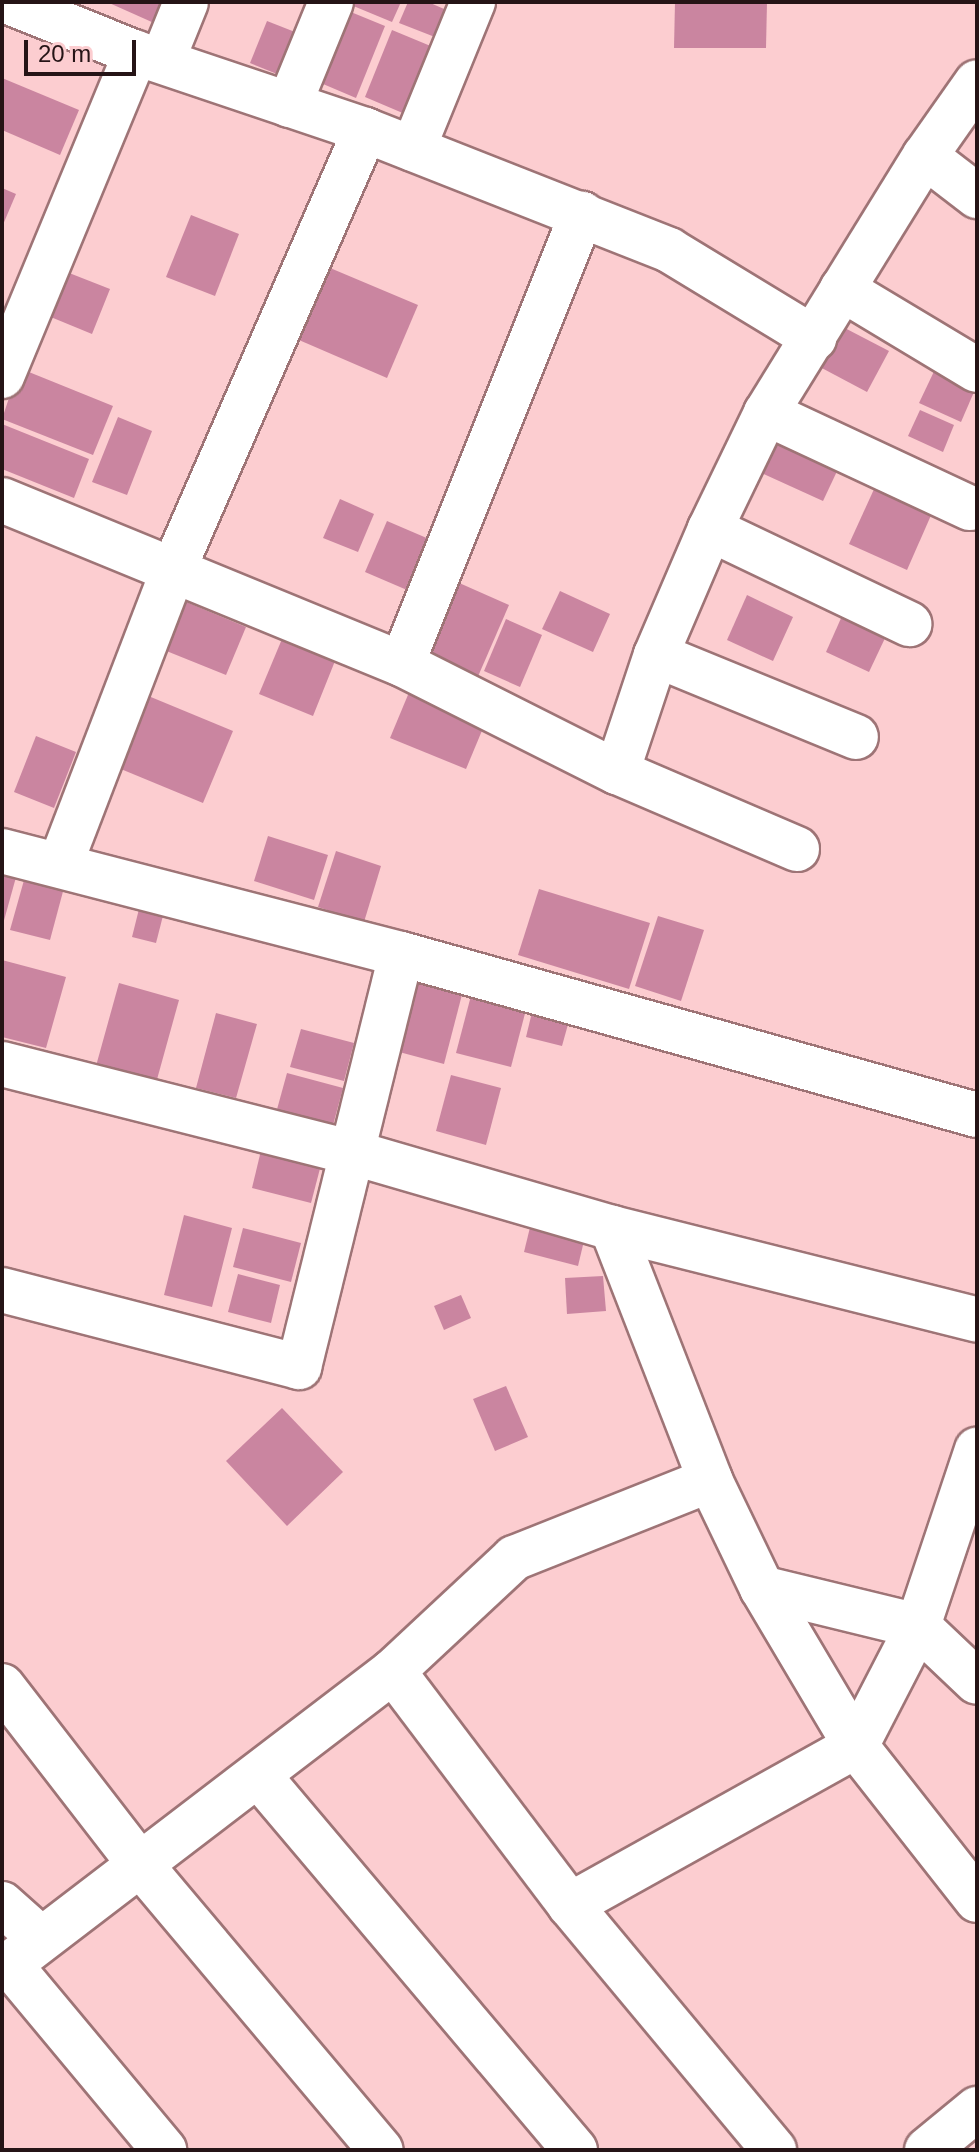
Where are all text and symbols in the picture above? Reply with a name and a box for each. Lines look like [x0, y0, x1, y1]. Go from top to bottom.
scale bar [28, 24, 140, 74]
text: 20 m [38, 40, 91, 67]

